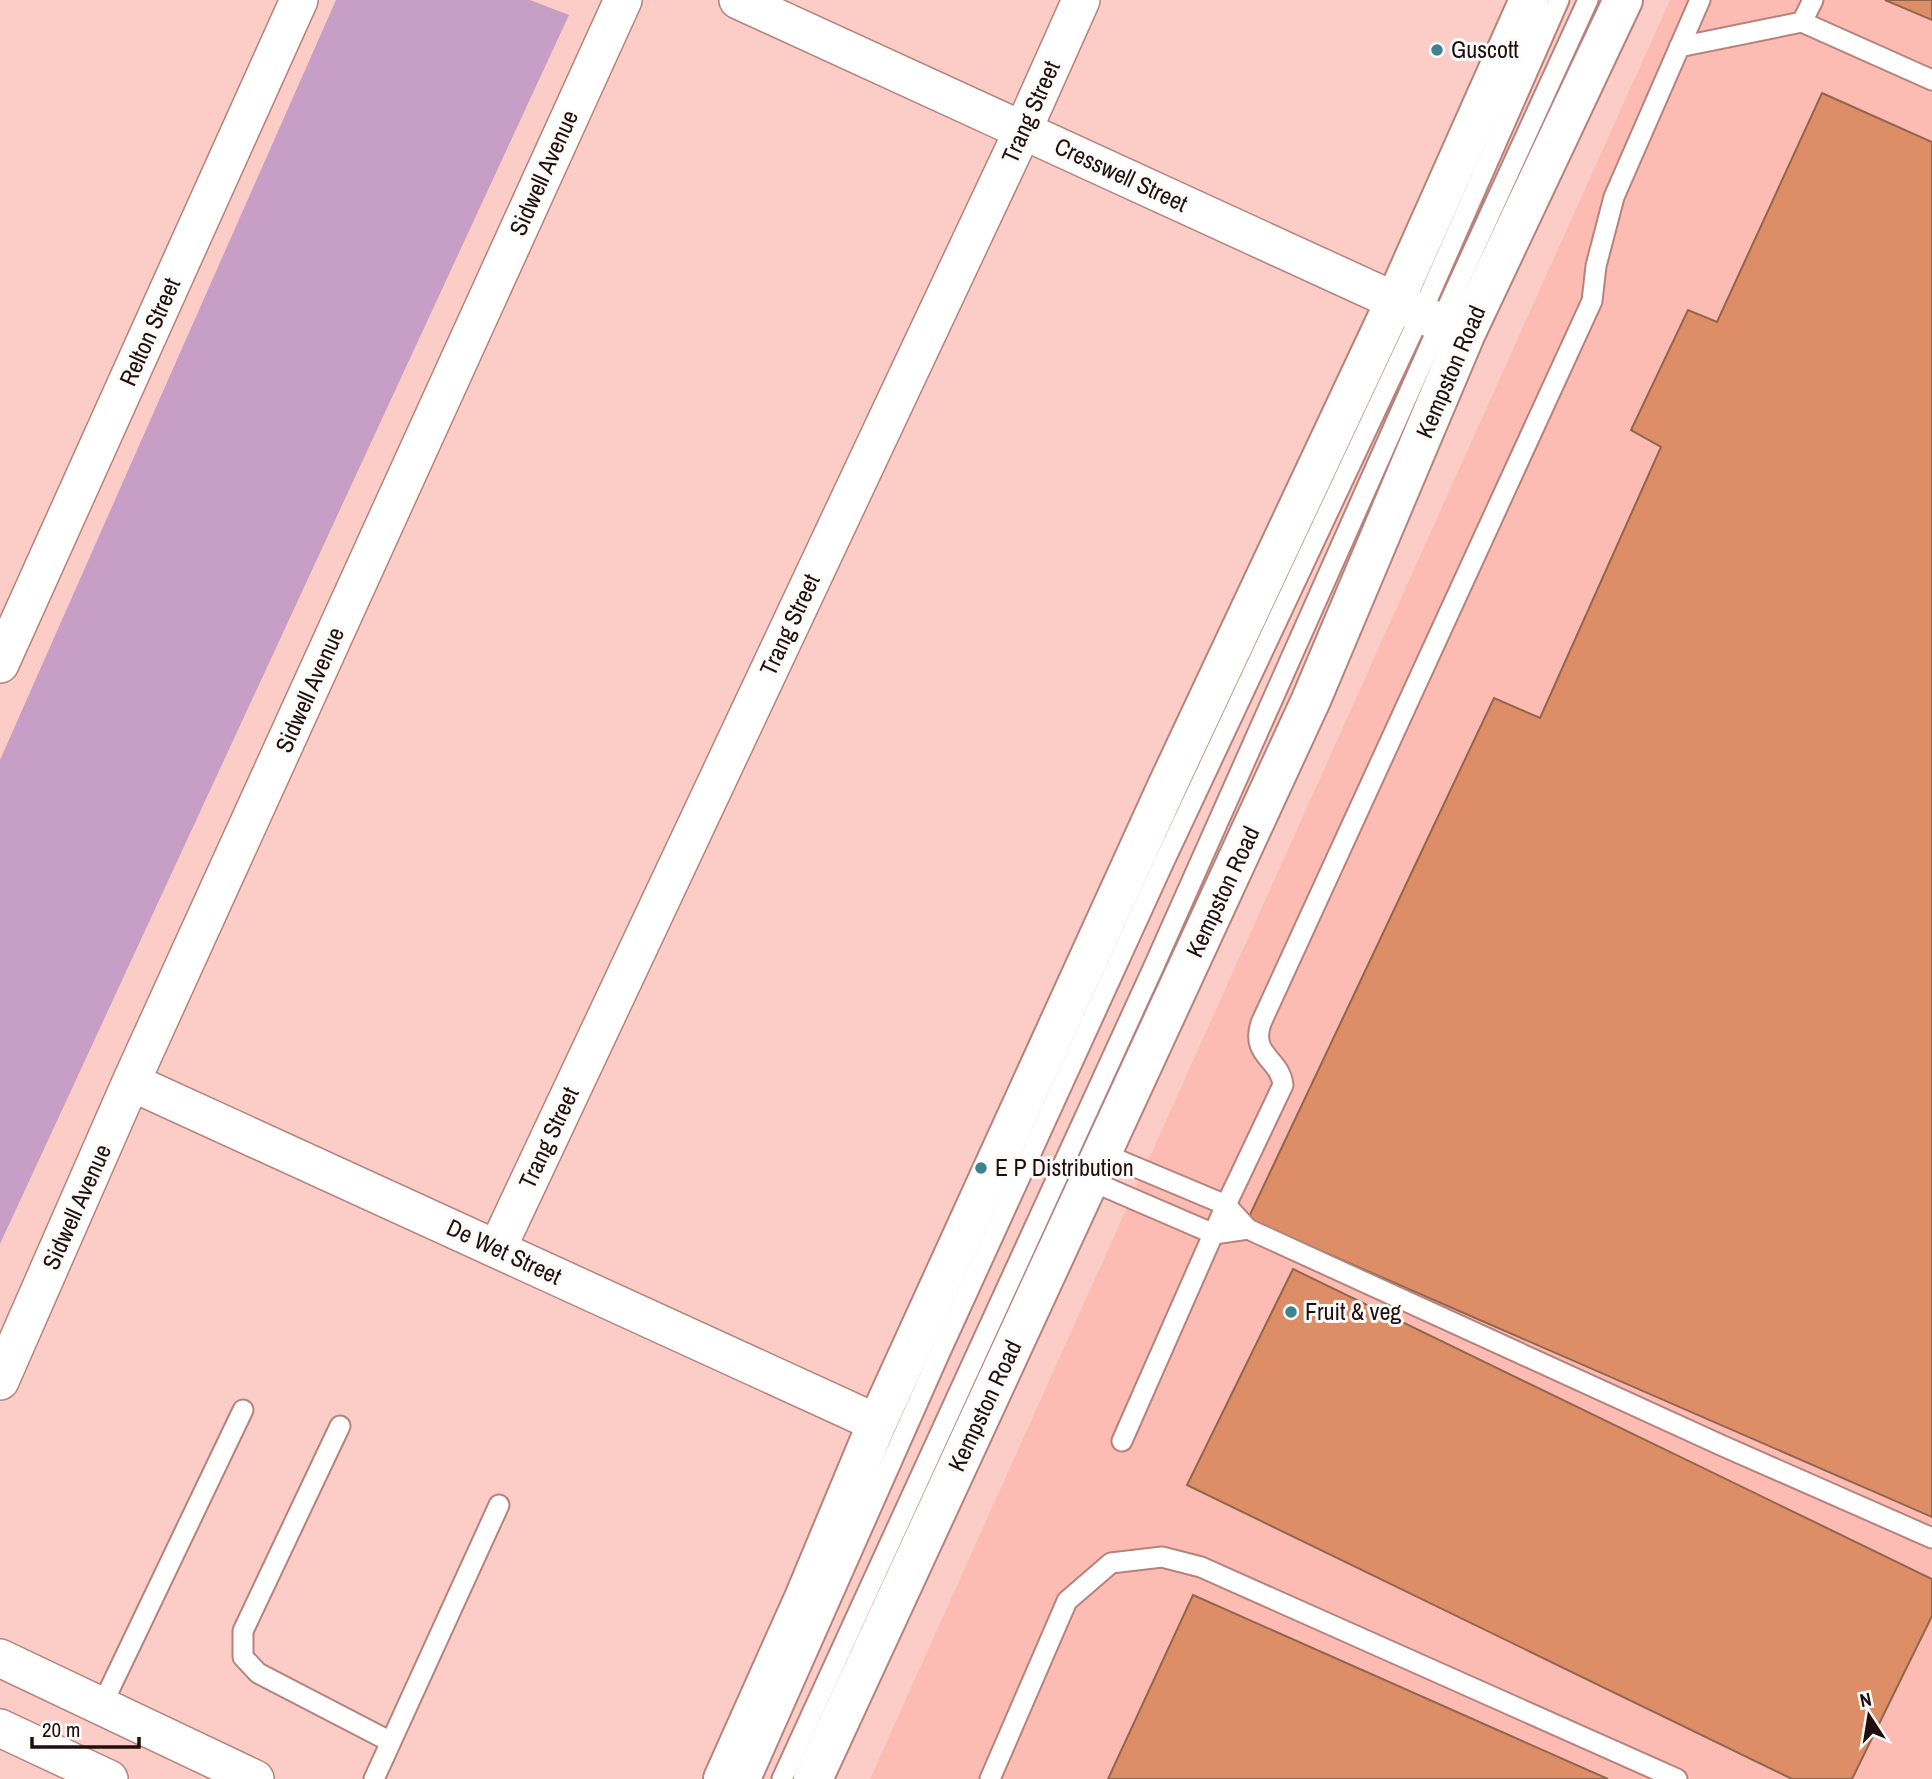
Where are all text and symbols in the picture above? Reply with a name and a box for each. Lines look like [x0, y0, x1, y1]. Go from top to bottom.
place label: Guscott [1451, 33, 1519, 65]
marker: Guscott [1429, 42, 1445, 58]
street label: Trang Street [993, 55, 1067, 168]
street label: Sidwell Avenue [501, 105, 585, 240]
street label: Cresswell Street [1050, 129, 1194, 219]
street label: Relton Street [111, 272, 187, 391]
street label: Kempston Road [1408, 300, 1492, 443]
street label: Trang Street [752, 568, 827, 681]
street label: Sidwell Avenue [267, 622, 351, 757]
street label: Kempston Road [1178, 821, 1266, 962]
street label: Trang Street [511, 1081, 586, 1194]
street label: Sidwell Avenue [34, 1139, 118, 1274]
place label: E P Distribution [995, 1151, 1134, 1183]
marker: E P Distribution [973, 1160, 989, 1176]
street label: De Wet Street [442, 1211, 568, 1292]
place label: Fruit & veg [1305, 1295, 1401, 1327]
marker: Fruit & veg [1283, 1304, 1299, 1320]
street label: Kempston Road [940, 1335, 1028, 1476]
north arrow [1834, 1681, 1904, 1751]
text: N [1857, 1685, 1874, 1713]
scale bar [32, 1706, 138, 1750]
text: 20 m [42, 1715, 80, 1744]

